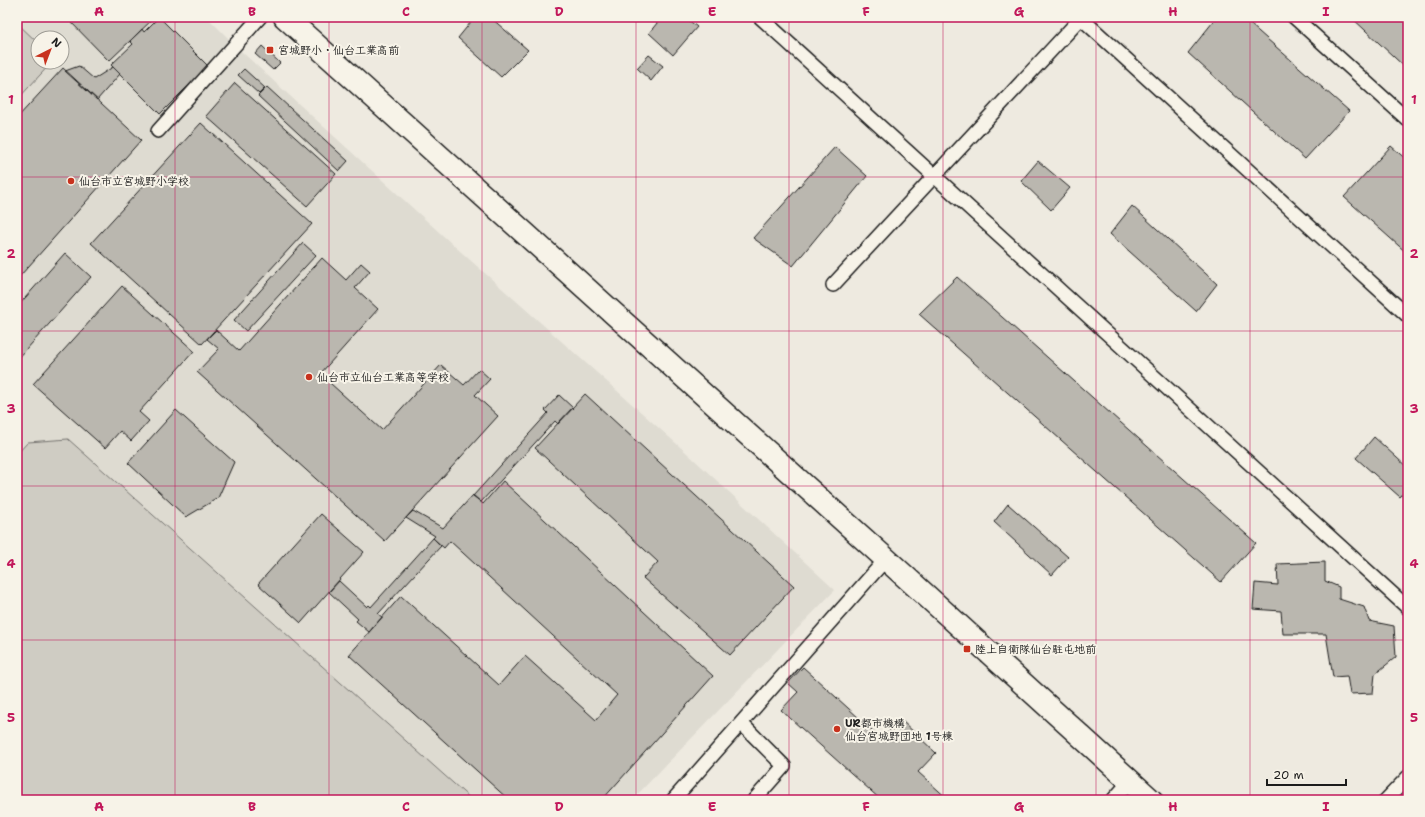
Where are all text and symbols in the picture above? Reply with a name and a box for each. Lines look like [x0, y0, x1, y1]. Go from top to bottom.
text: A [94, 3, 104, 20]
text: B [248, 3, 256, 20]
text: C [402, 3, 410, 20]
text: D [554, 3, 564, 20]
text: E [708, 3, 717, 20]
text: F [862, 3, 870, 20]
text: G [1014, 3, 1025, 20]
text: H [1168, 3, 1178, 20]
text: I [1322, 3, 1330, 20]
north arrow [30, 30, 70, 70]
text: N [48, 34, 65, 52]
place label: 宮城野小・仙台工業高前 [278, 43, 399, 58]
marker: 宮城野小・仙台工業高前 [265, 45, 275, 55]
text: 1 [8, 91, 14, 108]
text: 1 [1411, 91, 1417, 108]
place label: 仙台市立宮城野小学校 [79, 174, 189, 189]
marker: 仙台市立宮城野小学校 [66, 176, 76, 186]
text: 2 [6, 245, 16, 262]
text: 2 [1409, 245, 1419, 262]
place label: 仙台市立仙台工業高等学校 [317, 370, 449, 385]
marker: 仙台市立仙台工業高等学校 [304, 372, 314, 382]
text: 3 [6, 400, 16, 417]
text: 3 [1409, 400, 1419, 417]
text: 4 [6, 555, 16, 572]
text: 4 [1409, 555, 1419, 572]
place label: 陸上自衛隊仙台駐屯地前 [975, 642, 1096, 657]
marker: 陸上自衛隊仙台駐屯地前 [962, 644, 972, 654]
text: 5 [7, 709, 15, 726]
text: 5 [1410, 709, 1418, 726]
place label: UR都市機構 仙台宮城野団地 1号棟 [845, 716, 954, 744]
marker: UR都市機構 仙台宮城野団地 1号棟 [832, 724, 842, 734]
scale bar [1267, 761, 1346, 787]
text: 20 m [1273, 767, 1304, 783]
text: A [94, 798, 104, 815]
text: B [248, 798, 256, 815]
text: C [402, 798, 410, 815]
text: D [554, 798, 564, 815]
text: E [708, 798, 717, 815]
text: F [862, 798, 870, 815]
text: G [1014, 798, 1025, 815]
text: H [1168, 798, 1178, 815]
text: I [1322, 798, 1330, 815]

